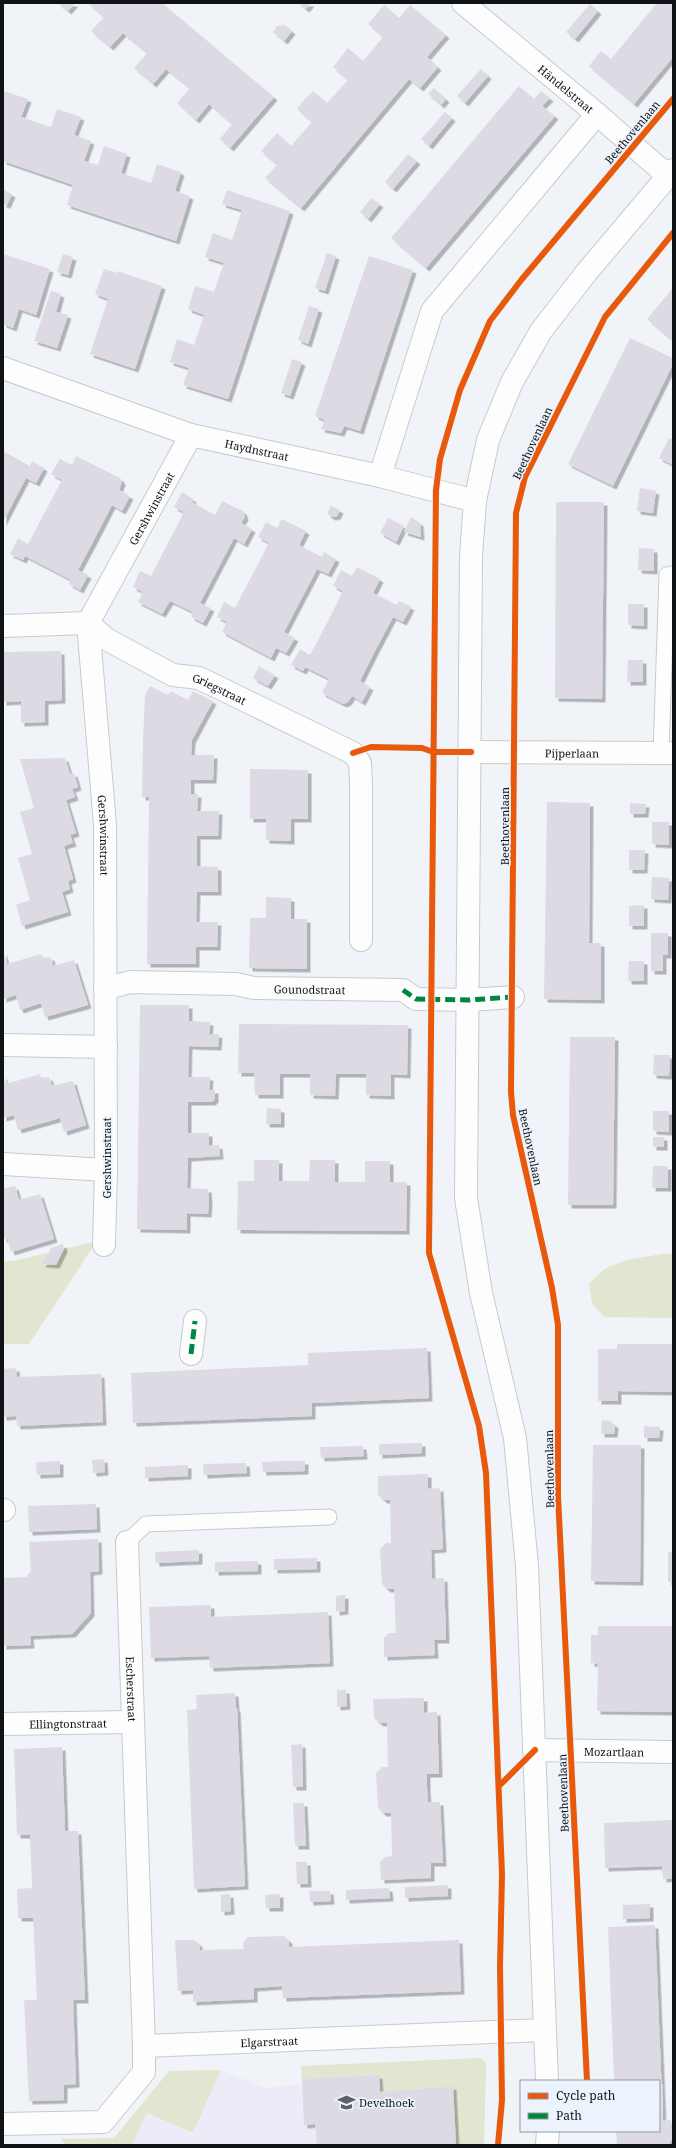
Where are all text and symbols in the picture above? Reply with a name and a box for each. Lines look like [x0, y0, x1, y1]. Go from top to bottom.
street label: Händelstraat [535, 61, 597, 116]
street label: Beethovenlaan [601, 97, 663, 167]
street label: Beethovenlaan [509, 404, 555, 482]
street label: Haydnstraat [224, 435, 290, 464]
street label: Gershwinstraat [125, 469, 177, 547]
street label: Griegstraat [192, 670, 249, 708]
street label: Pijperlaan [545, 745, 599, 760]
street label: Beethovenlaan [497, 787, 512, 865]
street label: Gershwinstraat [95, 794, 113, 876]
street label: Gounodstraat [274, 981, 346, 997]
street label: Beethovenlaan [516, 1107, 546, 1187]
street label: Gershwinstraat [99, 1117, 114, 1199]
street label: Beethovenlaan [541, 1430, 557, 1508]
street label: Escherstraat [123, 1656, 141, 1722]
street label: Ellingtonstraat [29, 1715, 107, 1731]
street label: Mozartlaan [584, 1743, 644, 1759]
street label: Beethovenlaan [554, 1754, 572, 1832]
street label: Elgarstraat [240, 2032, 298, 2050]
legend [520, 2080, 660, 2132]
text: Cycle path [556, 2087, 616, 2104]
school or university icon: Develhoek [336, 2092, 356, 2112]
place label: Develhoek [359, 2095, 415, 2110]
text: Path [556, 2107, 582, 2124]

